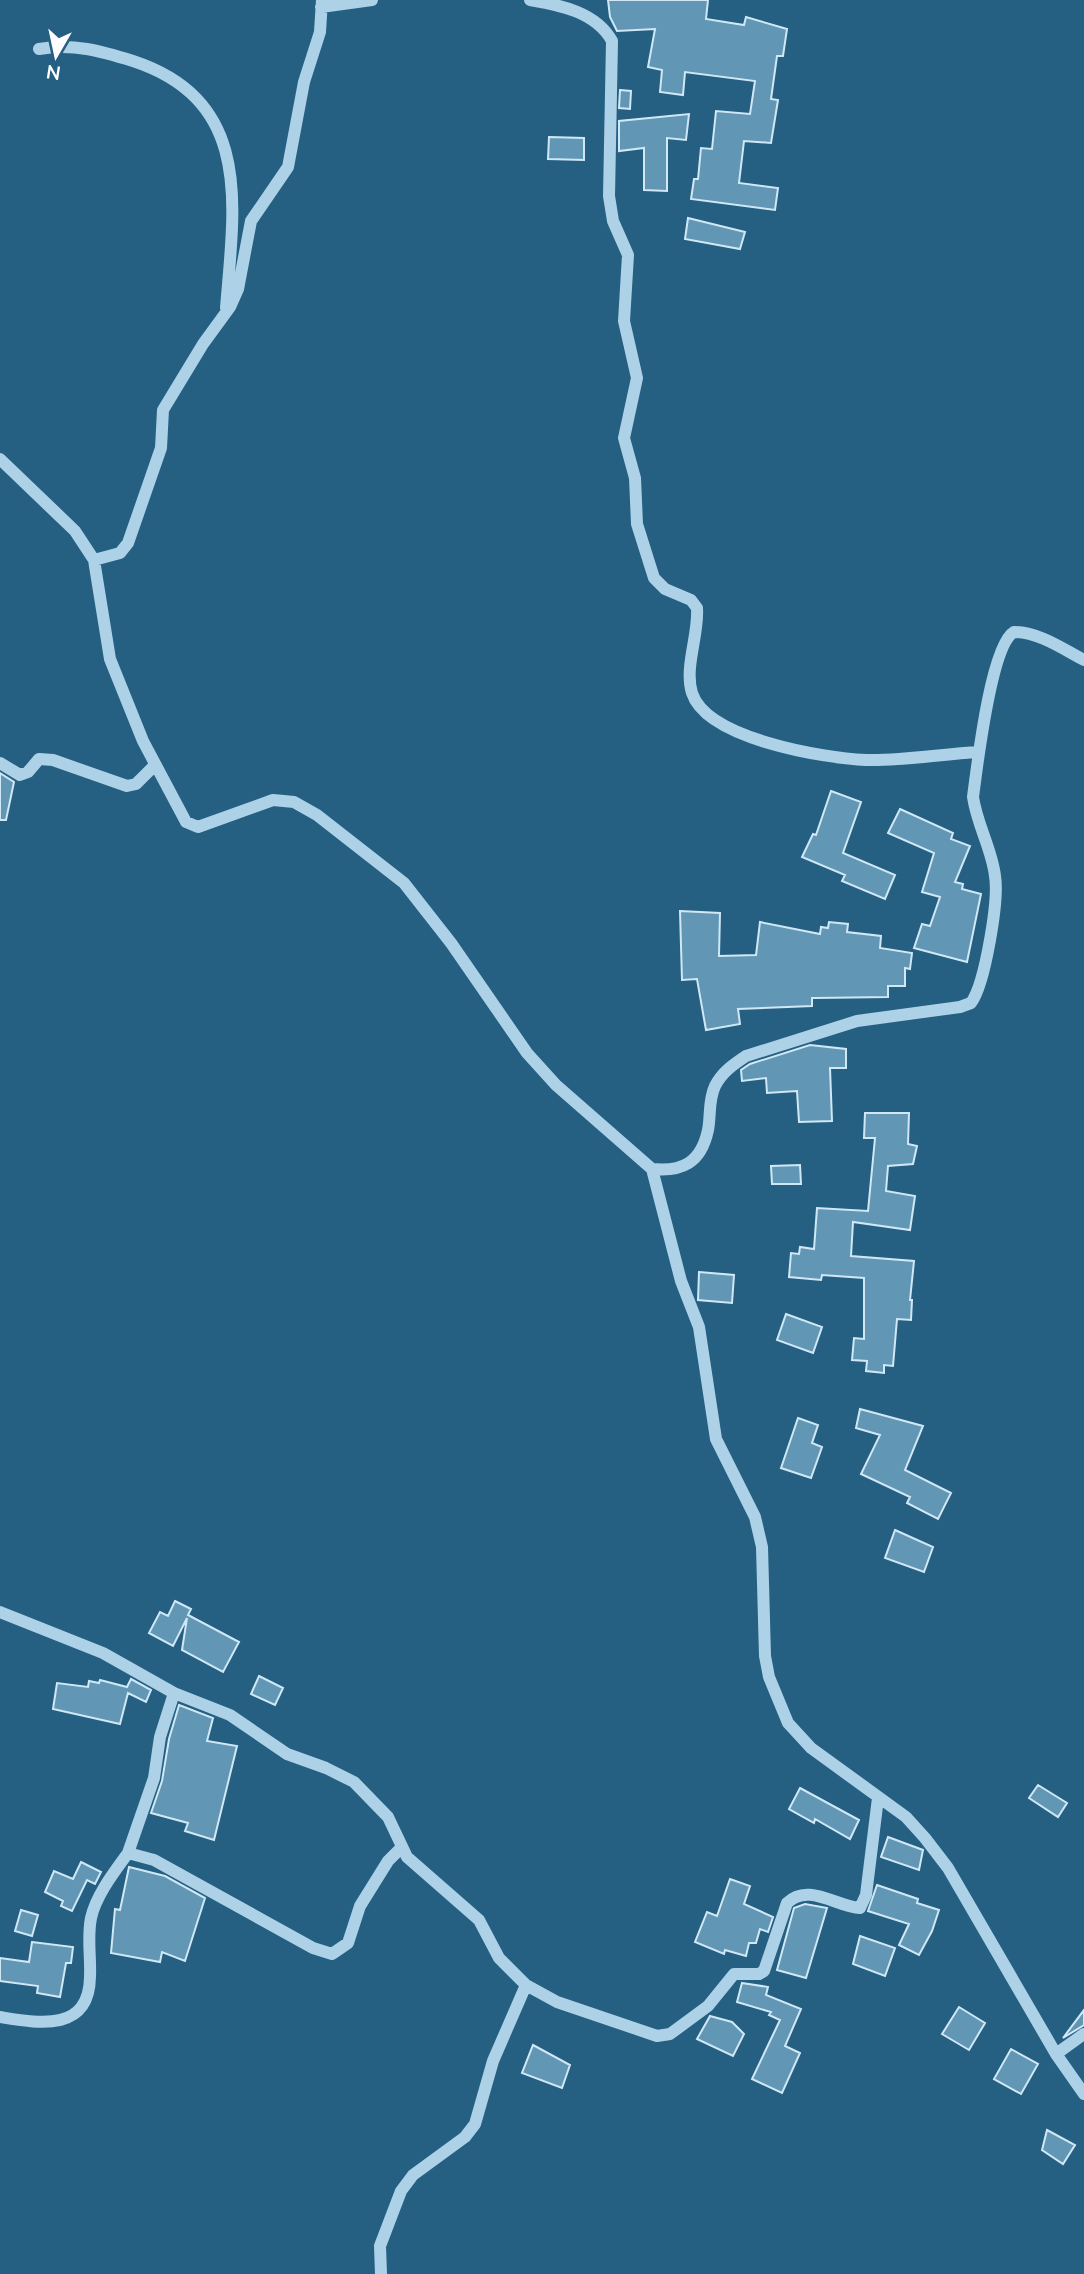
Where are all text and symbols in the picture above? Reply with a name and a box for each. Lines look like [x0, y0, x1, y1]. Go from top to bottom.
north arrow [21, 21, 91, 91]
text: N [44, 58, 63, 86]

